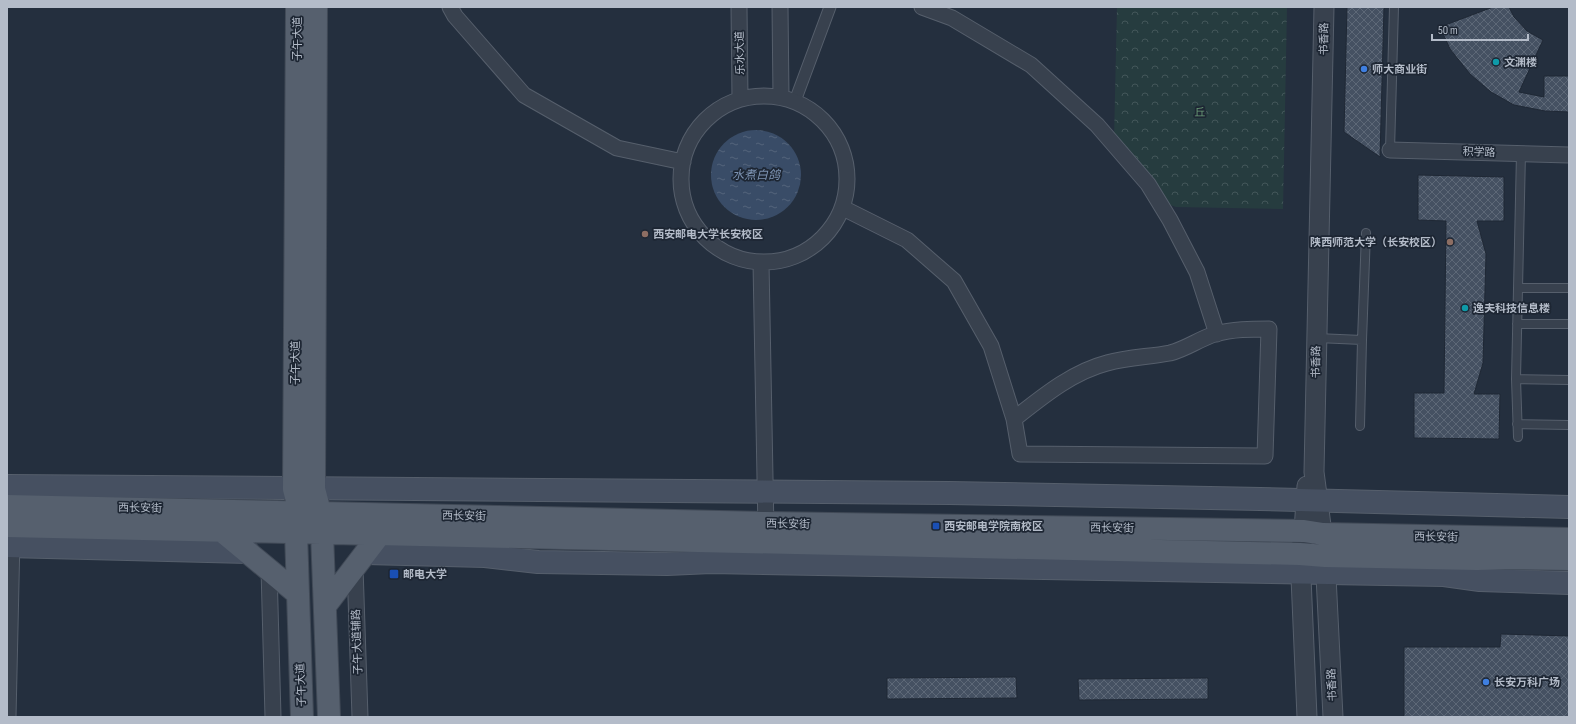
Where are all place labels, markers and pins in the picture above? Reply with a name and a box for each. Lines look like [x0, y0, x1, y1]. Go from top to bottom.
place label: 文渊楼 [1504, 56, 1537, 69]
marker: 文渊楼 [1491, 57, 1501, 67]
place label: 师大商业街 [1372, 63, 1427, 76]
marker: 师大商业街 [1359, 64, 1369, 74]
place label: 西安邮电大学长安校区 [653, 228, 763, 241]
marker: 西安邮电大学长安校区 [640, 229, 650, 239]
place label: 陕西师范大学（长安校区） [1310, 236, 1442, 249]
marker: 陕西师范大学（长安校区） [1445, 237, 1455, 247]
place label: 逸夫科技信息楼 [1473, 302, 1550, 315]
marker: 逸夫科技信息楼 [1460, 303, 1470, 313]
place label: 西安邮电学院南校区 [944, 520, 1043, 533]
marker: 西安邮电学院南校区 [931, 521, 941, 531]
marker: 邮电大学 [388, 568, 400, 580]
place label: 邮电大学 [403, 568, 447, 581]
place label: 长安万科广场 [1494, 676, 1560, 689]
marker: 长安万科广场 [1481, 677, 1491, 687]

